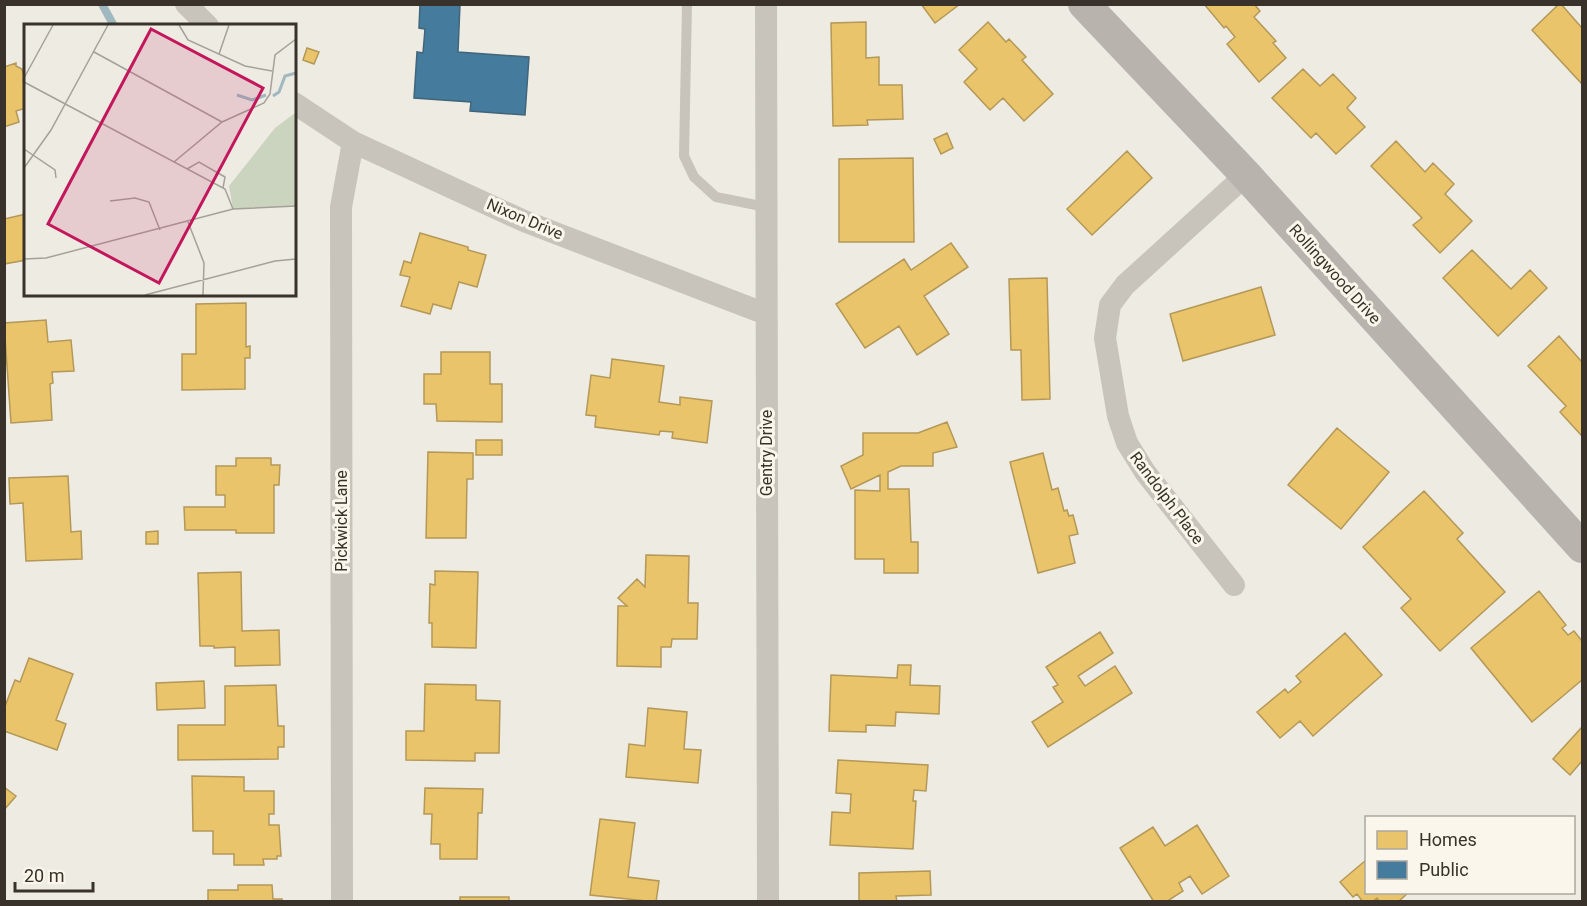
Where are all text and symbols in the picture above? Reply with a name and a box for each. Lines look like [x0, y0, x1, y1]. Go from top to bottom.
inset map [24, 24, 296, 296]
street label: Nixon Drive [484, 194, 566, 244]
street label: Rollingwood Drive [1285, 220, 1385, 328]
street label: Gentry Drive [757, 410, 776, 496]
street label: Randolph Place [1126, 448, 1208, 548]
street label: Pickwick Lane [332, 470, 351, 572]
legend [1365, 816, 1575, 894]
text: Homes [1419, 829, 1477, 850]
scale bar [15, 855, 93, 893]
text: Public [1419, 859, 1469, 880]
text: 20 m [24, 865, 64, 886]

